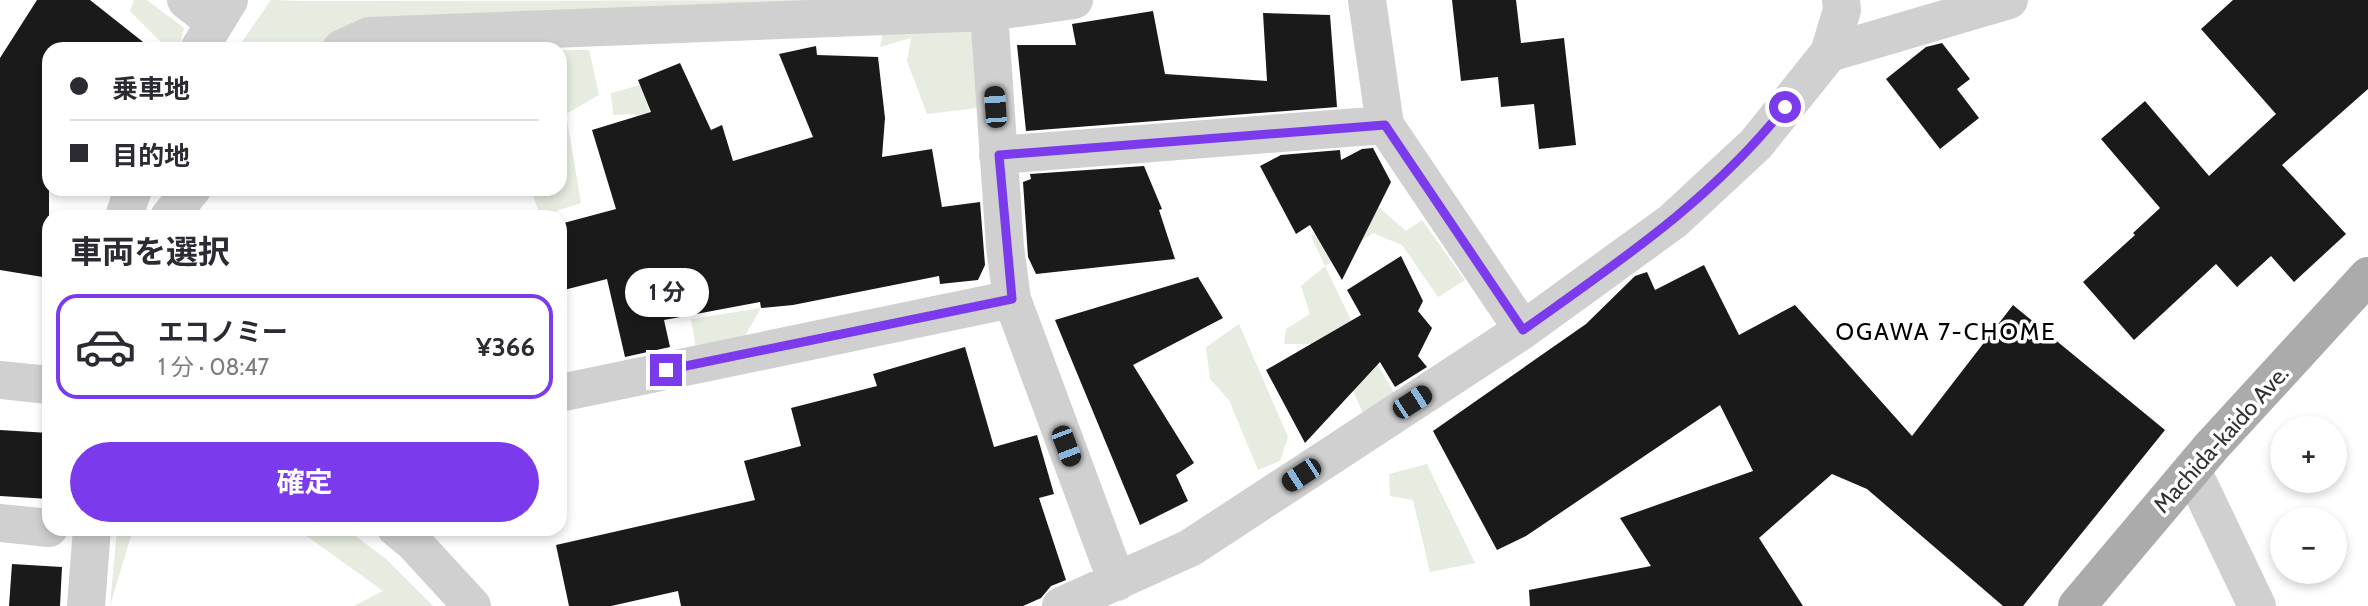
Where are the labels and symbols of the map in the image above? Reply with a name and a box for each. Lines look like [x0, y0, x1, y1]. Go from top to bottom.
car [984, 85, 1007, 129]
route start [1769, 91, 1801, 123]
callout: 1 分 [624, 268, 708, 318]
district label: OGAWA 7-CHOME [1835, 317, 2057, 346]
route end [650, 354, 682, 386]
street label: Machida-kaido Ave. [2147, 360, 2295, 518]
car [1389, 382, 1436, 422]
car [1049, 423, 1084, 469]
car [1278, 455, 1325, 495]

